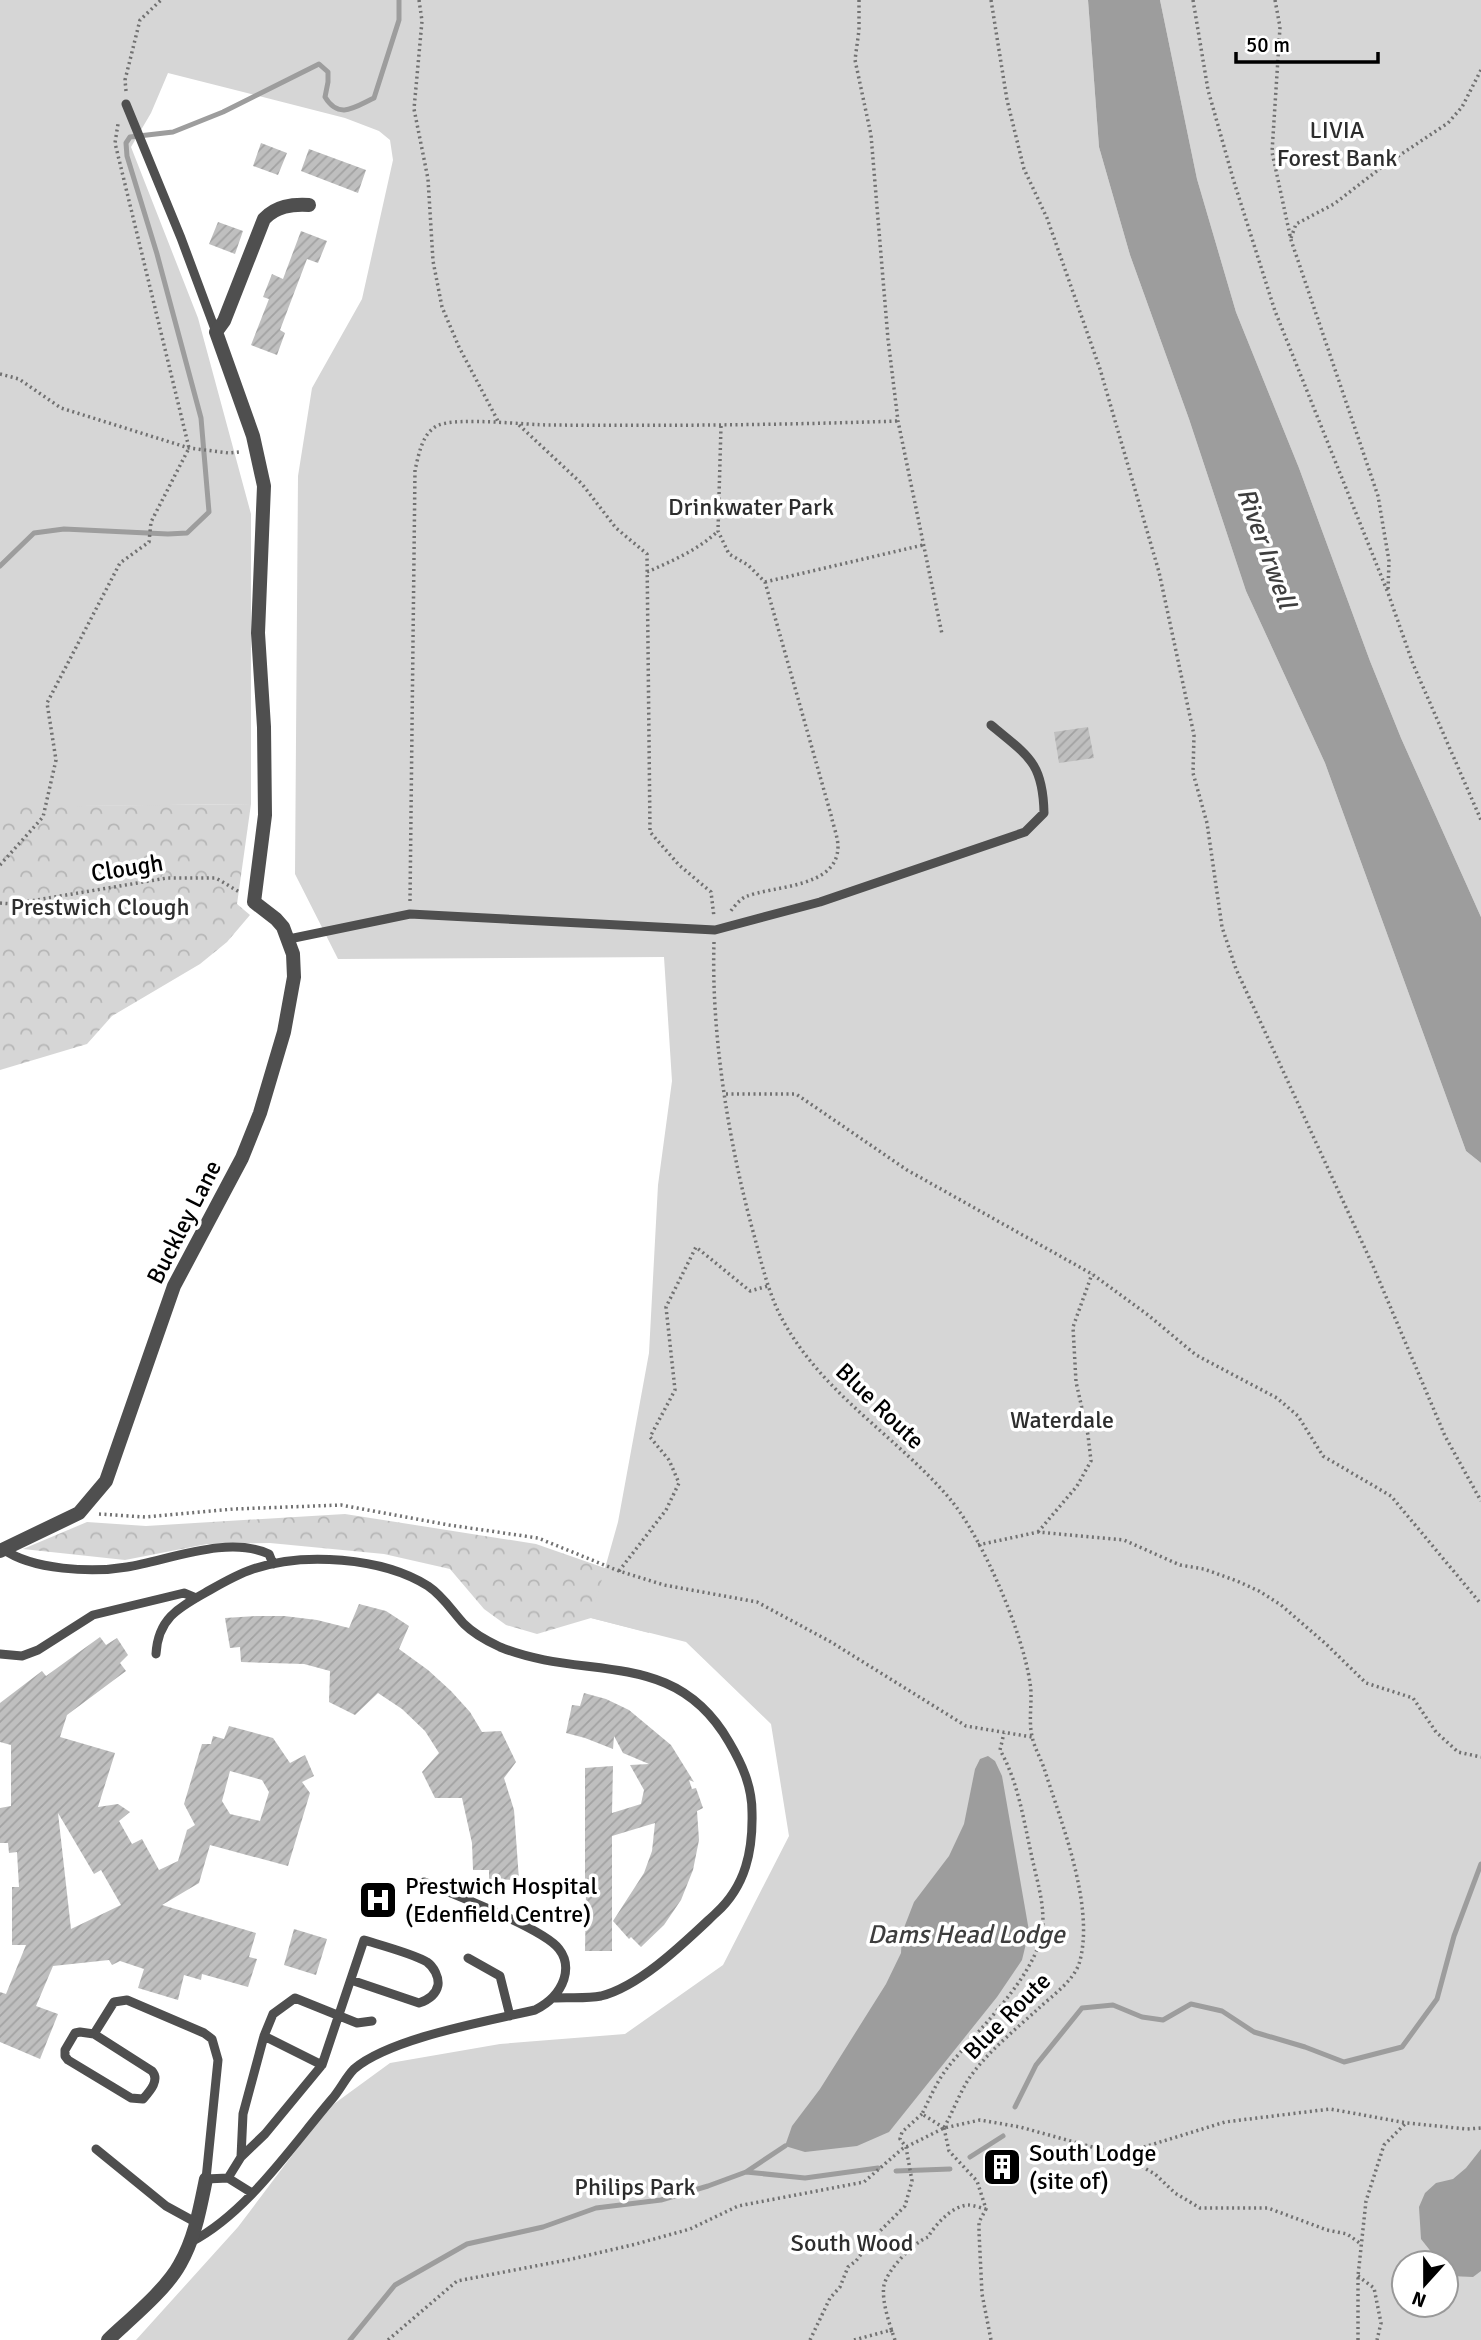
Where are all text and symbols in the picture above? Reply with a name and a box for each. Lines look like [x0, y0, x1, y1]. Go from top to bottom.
scale bar [1236, 21, 1378, 65]
text: 50 m [1246, 32, 1290, 58]
park label: LIVIA Forest Bank [1277, 115, 1397, 173]
water label: River Irwell [1229, 483, 1304, 615]
park label: Drinkwater Park [668, 492, 834, 522]
street label: Clough [89, 848, 165, 888]
park label: Prestwich Clough [10, 892, 190, 922]
street label: Buckley Lane [140, 1155, 228, 1289]
street label: Blue Route [829, 1356, 931, 1456]
park label: Waterdale [1010, 1405, 1114, 1435]
place label: Prestwich Hospital (Edenfield Centre) [405, 1871, 597, 1929]
hospital icon: Prestwich Hospital (Edenfield Centre) [357, 1879, 399, 1921]
water label: Dams Head Lodge [867, 1919, 1067, 1951]
street label: Blue Route [957, 1966, 1057, 2066]
place label: South Lodge (site of) [1029, 2138, 1156, 2196]
building icon: South Lodge (site of) [981, 2146, 1023, 2188]
park label: Philips Park [574, 2172, 696, 2202]
park label: South Wood [791, 2228, 913, 2258]
north arrow [1390, 2249, 1460, 2319]
text: N [1409, 2285, 1430, 2313]

